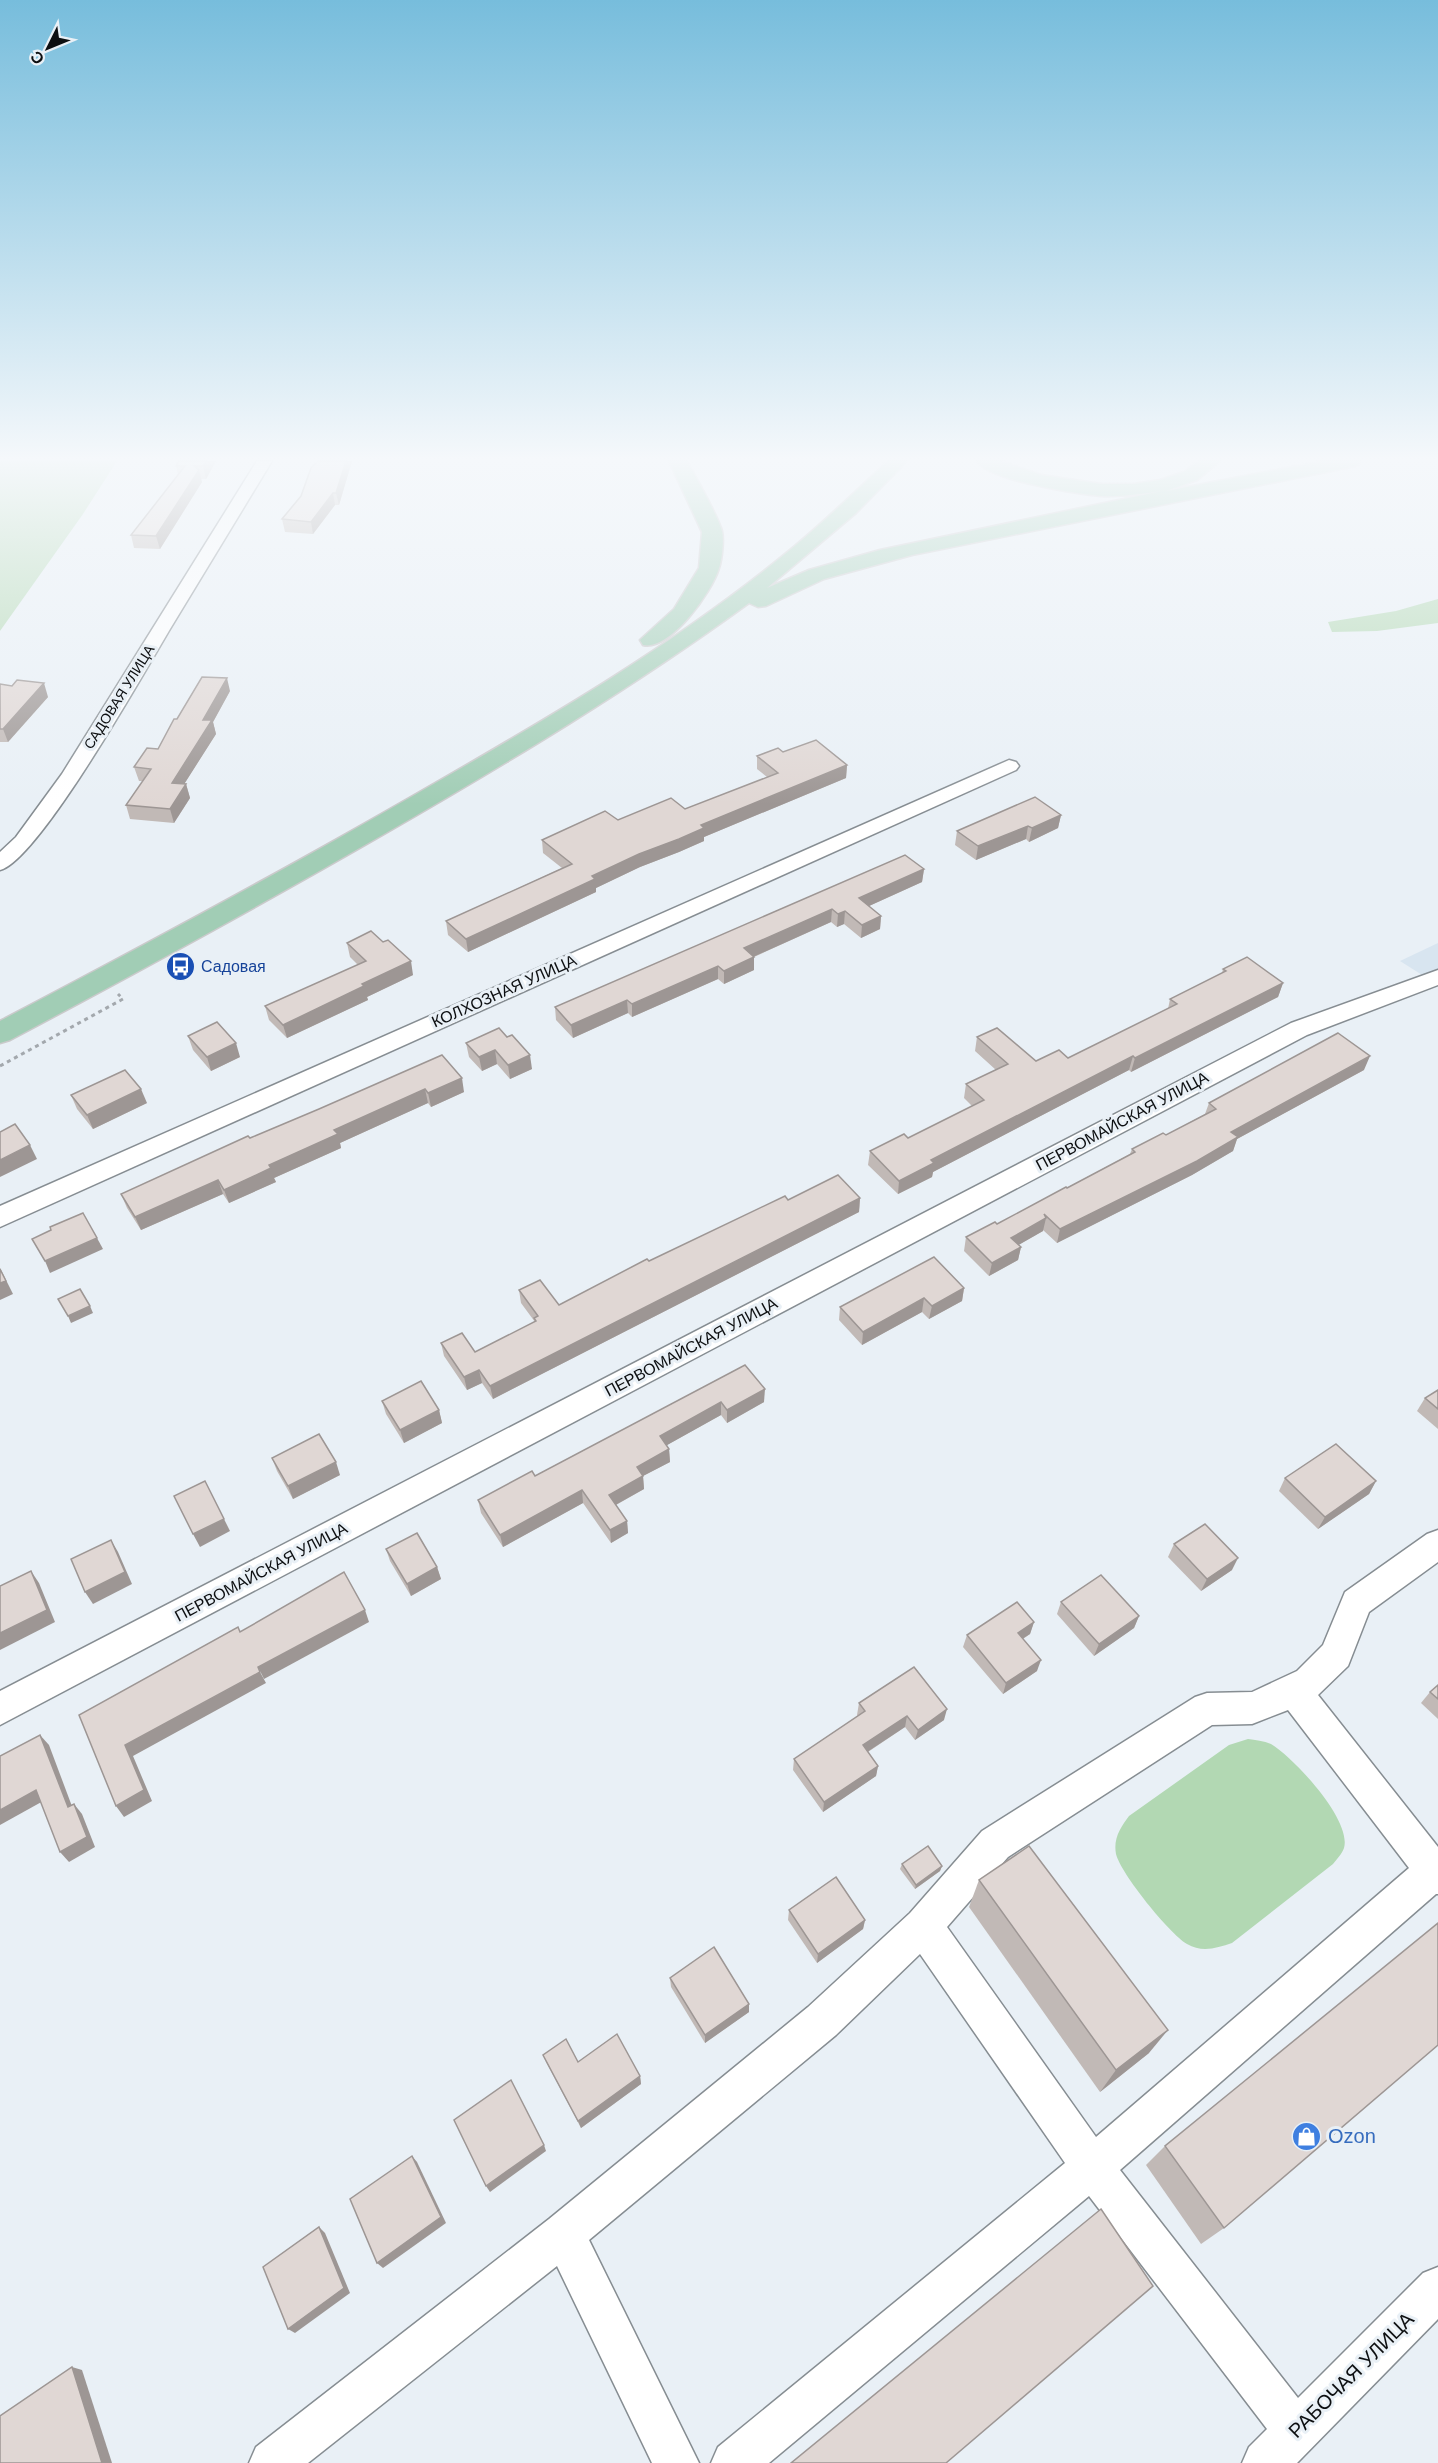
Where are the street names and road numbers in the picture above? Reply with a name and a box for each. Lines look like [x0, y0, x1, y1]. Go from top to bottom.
street label: САДОВАЯ УЛИЦА [81, 642, 158, 752]
street label: КОЛХОЗНАЯ УЛИЦА [429, 951, 579, 1031]
street label: ПЕРВОМАЙСКАЯ УЛИЦА [1033, 1067, 1211, 1174]
street label: ПЕРВОМАЙСКАЯ УЛИЦА [602, 1293, 780, 1400]
street label: ПЕРВОМАЙСКАЯ УЛИЦА [172, 1518, 350, 1625]
street label: РАБОЧАЯ УЛИЦА [1284, 2307, 1419, 2442]

